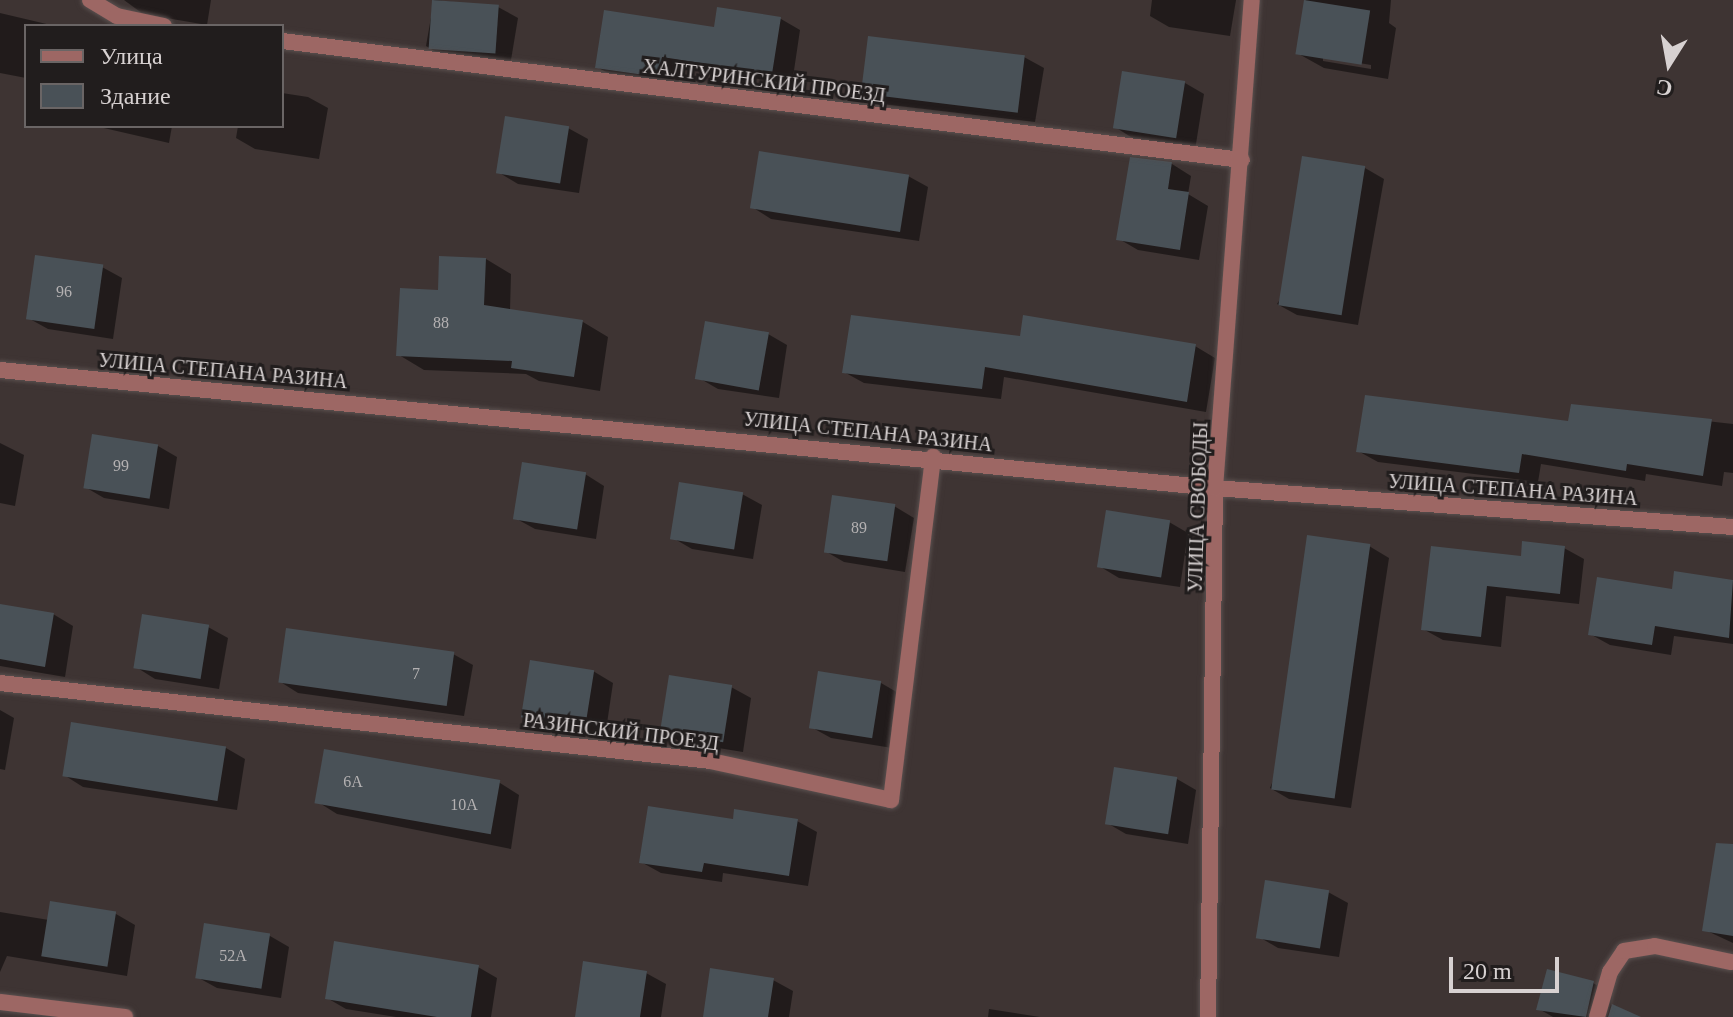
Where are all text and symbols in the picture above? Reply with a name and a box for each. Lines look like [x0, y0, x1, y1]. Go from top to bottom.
legend [24, 24, 284, 128]
north arrow [1629, 24, 1709, 104]
text: Улица [100, 43, 163, 69]
street label: ХАЛТУРИНСКИЙ ПРОЕЗД [641, 54, 887, 108]
text: С [1654, 74, 1675, 102]
text: Здание [100, 83, 171, 109]
house number: 96 [56, 282, 72, 302]
house number: 88 [433, 313, 449, 333]
street label: УЛИЦА СТЕПАНА РАЗИНА [97, 348, 349, 394]
street label: УЛИЦА СТЕПАНА РАЗИНА [742, 407, 994, 457]
street label: УЛИЦА СВОБОДЫ [1183, 421, 1213, 593]
house number: 99 [113, 456, 129, 476]
street label: УЛИЦА СТЕПАНА РАЗИНА [1387, 469, 1639, 511]
house number: 89 [851, 518, 867, 538]
house number: 7 [412, 664, 420, 684]
street label: РАЗИНСКИЙ ПРОЕЗД [522, 708, 720, 756]
house number: 6А [343, 772, 363, 792]
house number: 10А [450, 795, 478, 815]
scale bar [1453, 941, 1563, 991]
house number: 52А [219, 946, 247, 966]
text: 20 m [1463, 958, 1512, 984]

